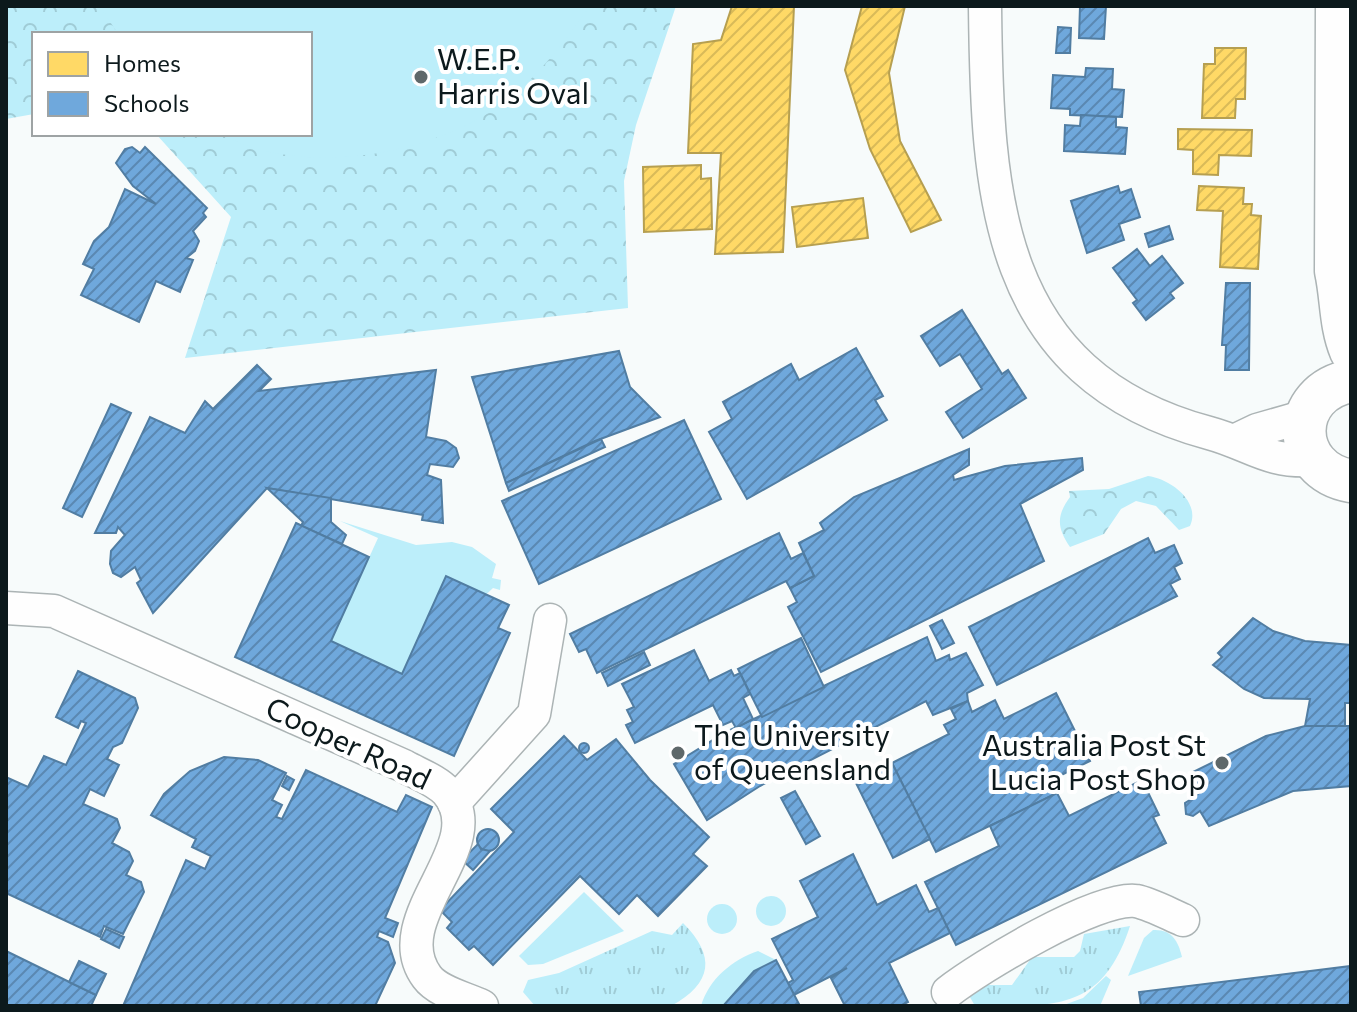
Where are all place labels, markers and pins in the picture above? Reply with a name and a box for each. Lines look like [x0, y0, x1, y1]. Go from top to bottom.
place label: W.E.P. Harris Oval [437, 39, 589, 110]
marker: W.E.P. Harris Oval [412, 68, 430, 86]
place label: The University of Queensland [694, 715, 891, 786]
place label: Australia Post St Lucia Post Shop [982, 725, 1206, 796]
marker: The University of Queensland [669, 744, 687, 762]
marker: Australia Post St Lucia Post Shop [1213, 754, 1231, 772]

